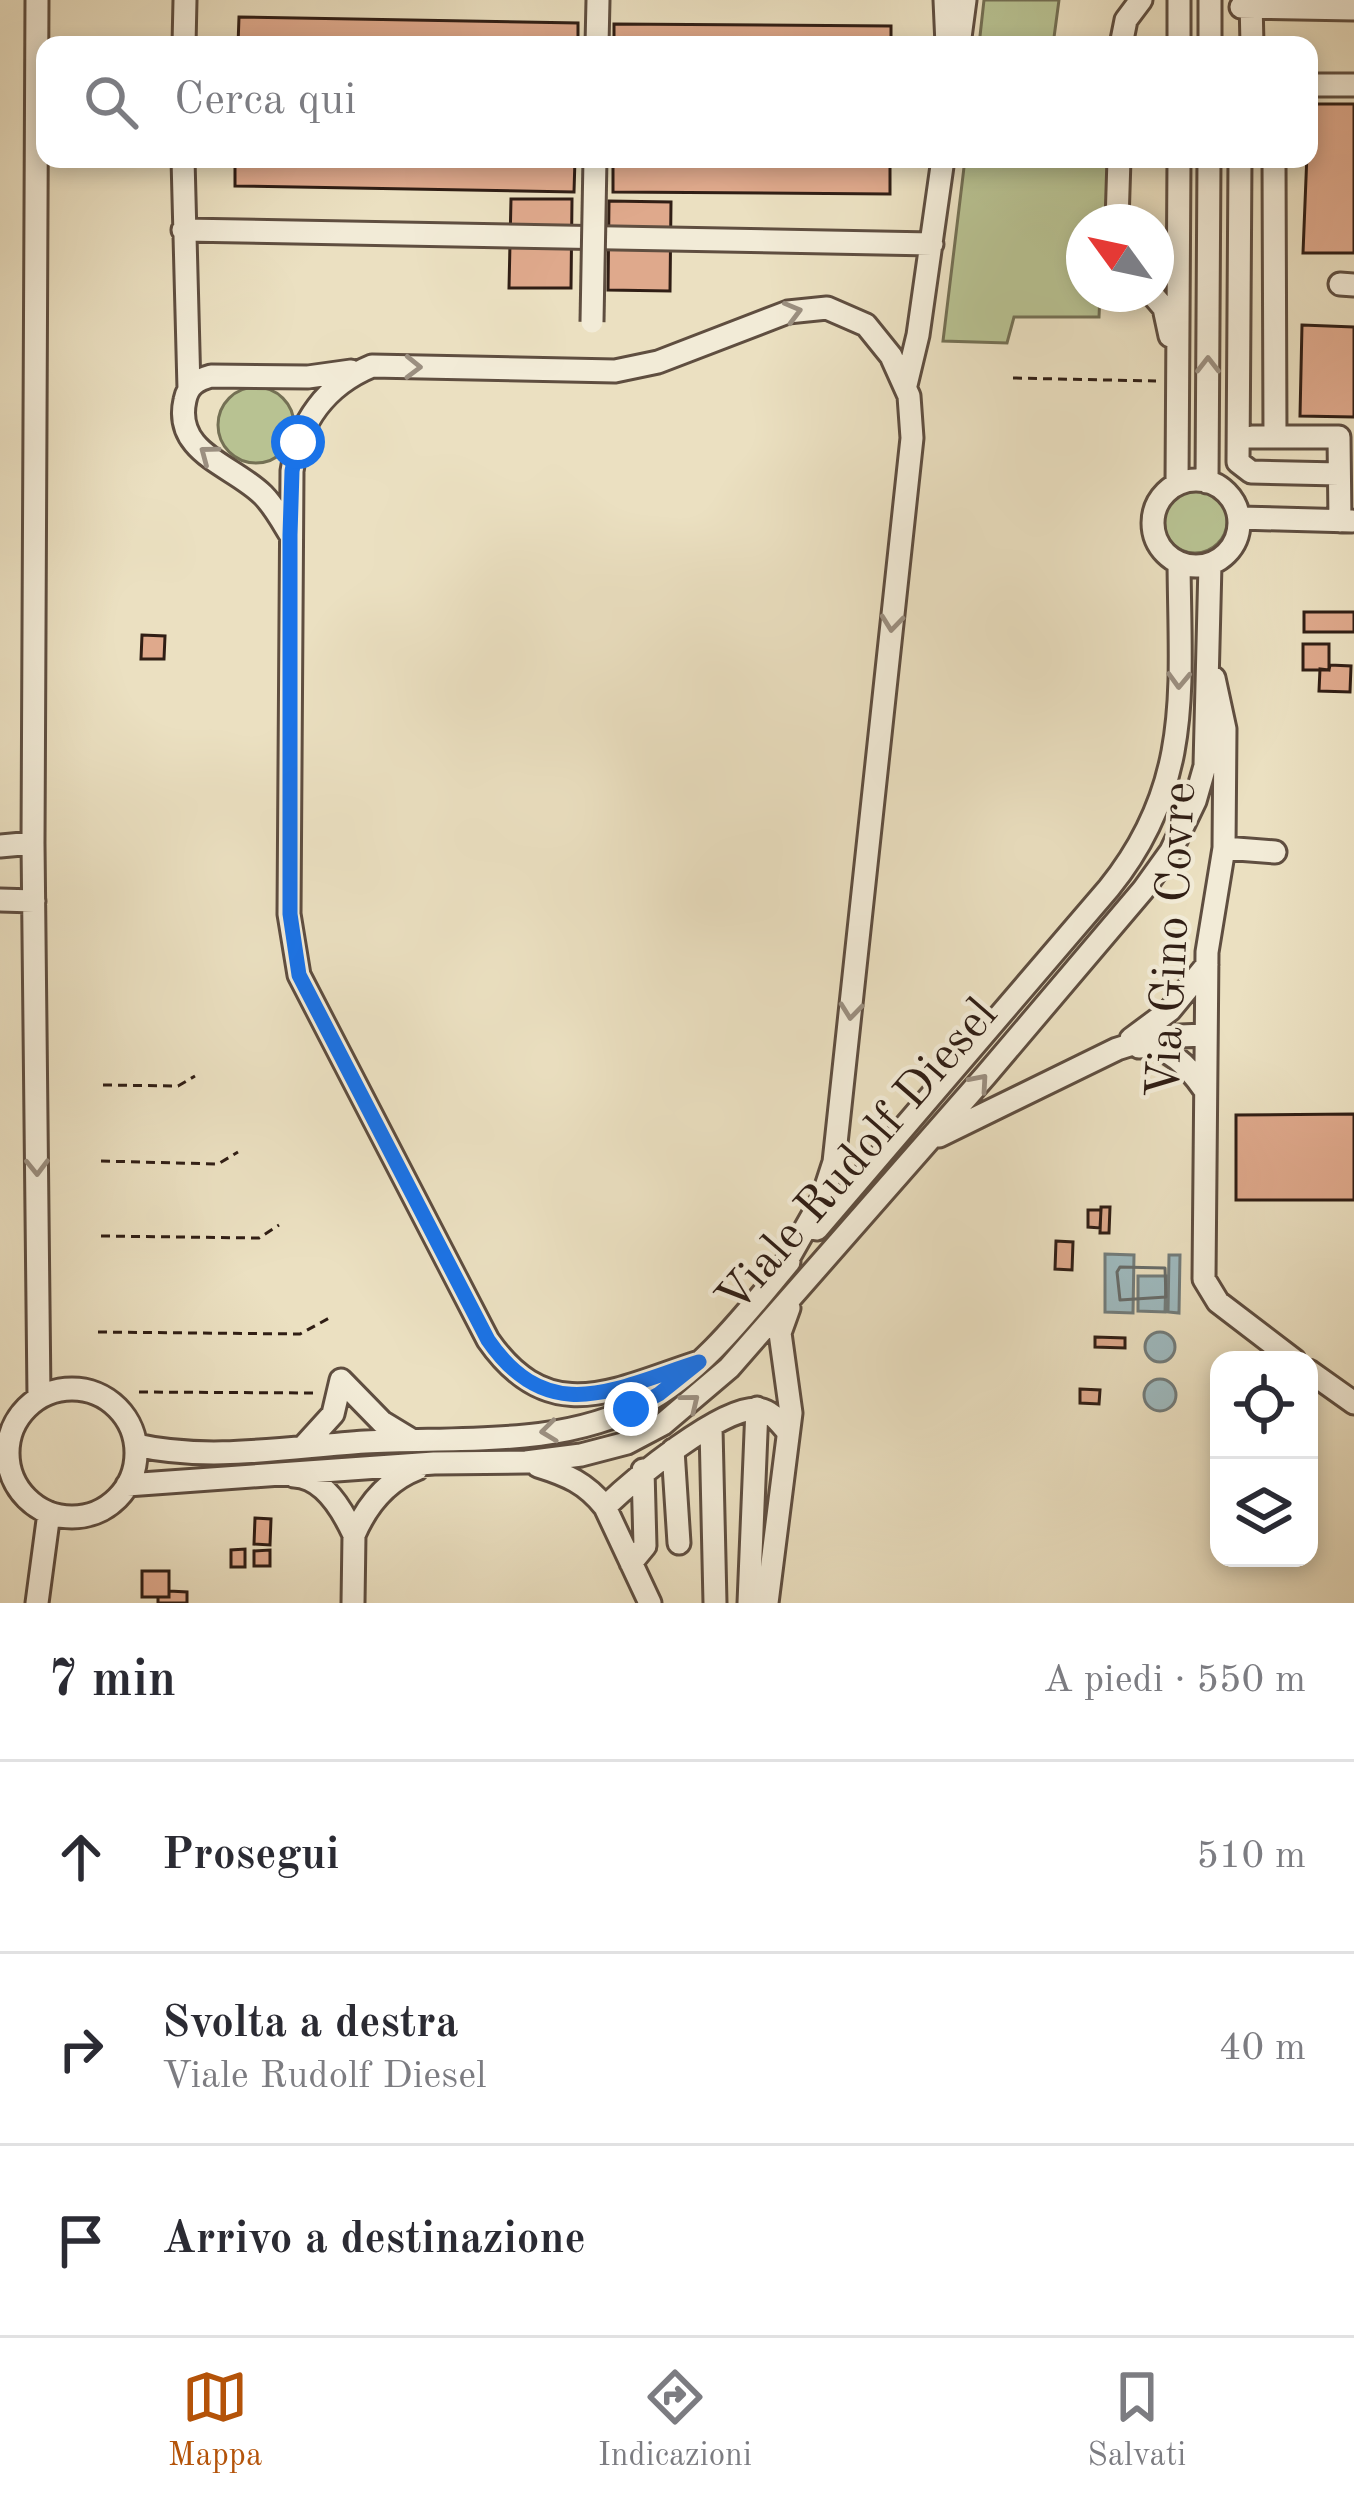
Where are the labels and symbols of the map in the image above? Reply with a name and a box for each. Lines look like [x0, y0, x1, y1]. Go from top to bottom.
north arrow [1066, 204, 1174, 312]
one-way arrow [783, 302, 803, 327]
one-way arrow [405, 354, 423, 380]
one-way arrow [1195, 355, 1221, 373]
route start [271, 415, 325, 469]
one-way arrow [200, 447, 221, 469]
one-way arrow [880, 613, 906, 633]
one-way arrow [1166, 671, 1192, 690]
street label: Via Gino Covre [1141, 781, 1205, 1099]
street label: Viale Rudolf Diesel [709, 990, 1007, 1324]
one-way arrow [838, 1001, 864, 1021]
one-way arrow [966, 1074, 988, 1096]
one-way arrow [23, 1158, 49, 1177]
route end [604, 1382, 658, 1436]
one-way arrow [678, 1395, 700, 1417]
one-way arrow [540, 1418, 559, 1444]

